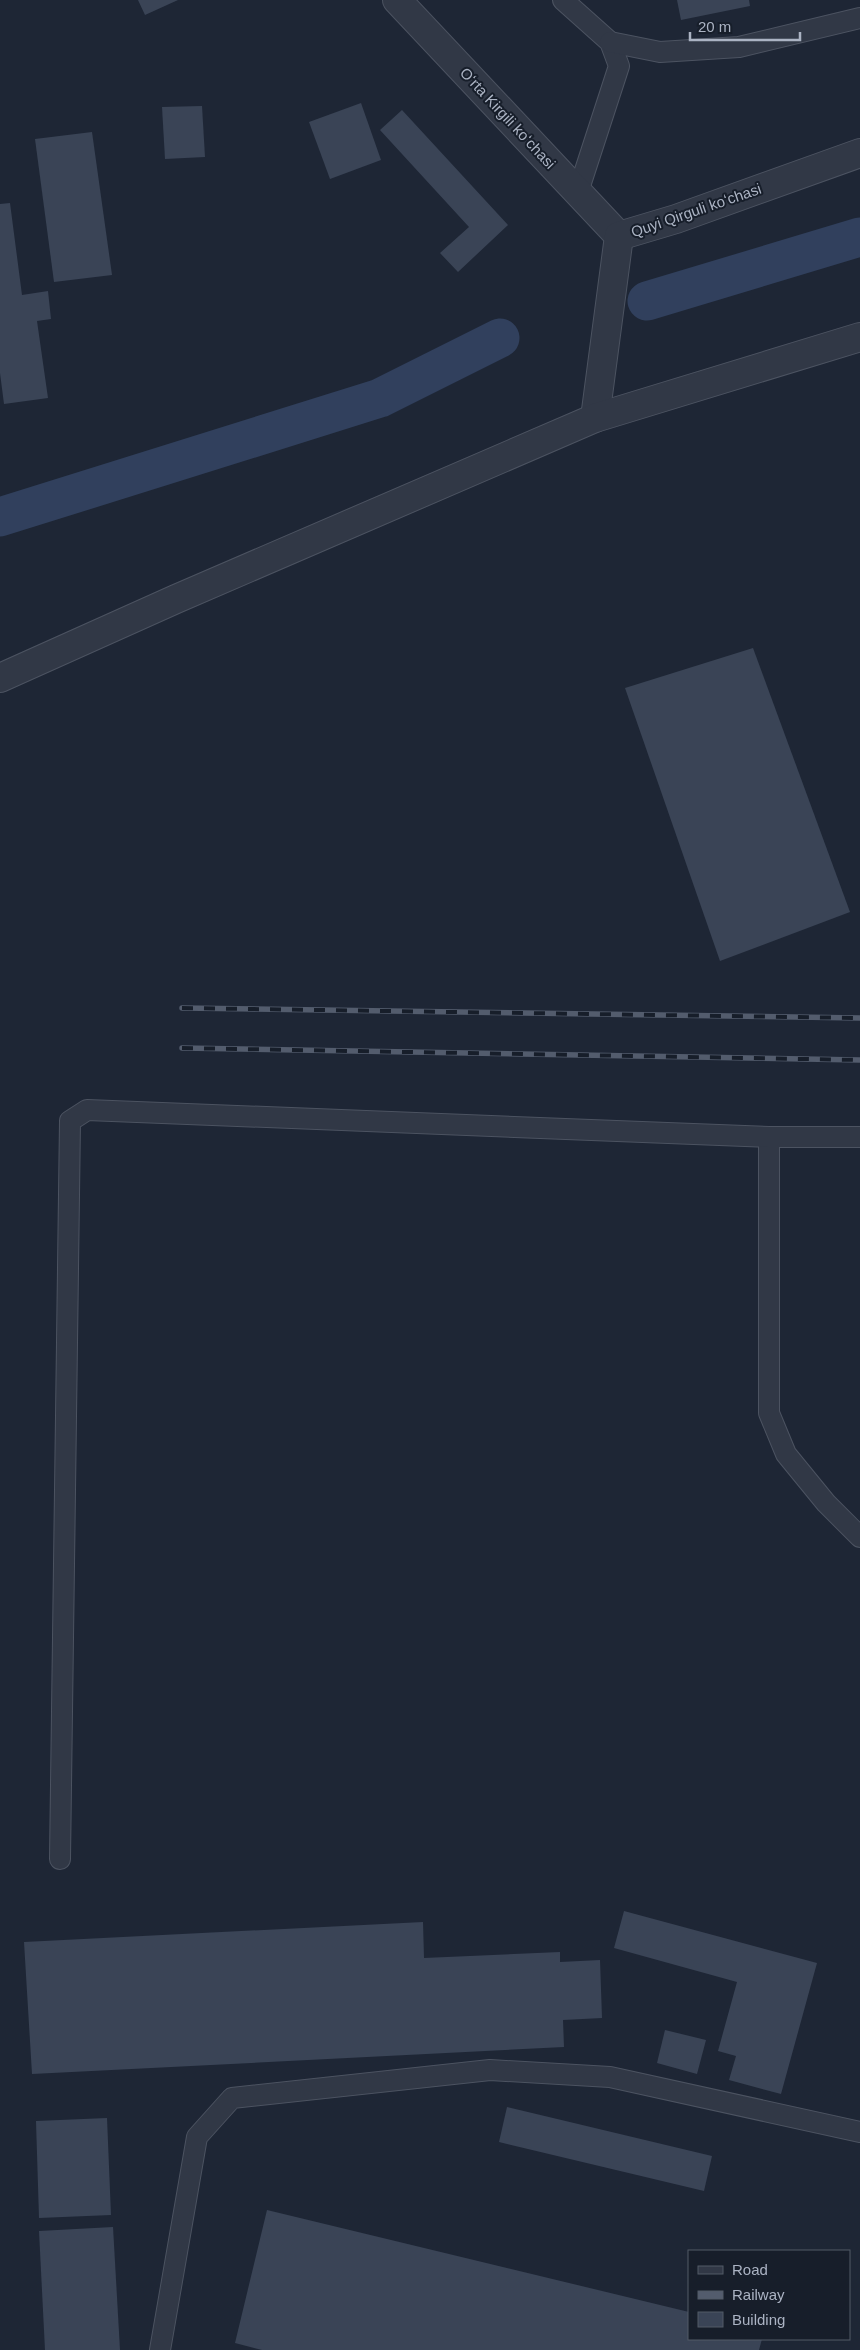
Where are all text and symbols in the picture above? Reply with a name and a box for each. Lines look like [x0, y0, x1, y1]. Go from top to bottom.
scale bar [690, 10, 800, 42]
text: 20 m [698, 18, 731, 35]
street label: Oʻrta Kirgili koʻchasi [457, 64, 559, 172]
street label: Quyi Qirguli koʻchasi [629, 180, 763, 240]
legend [688, 2250, 850, 2340]
text: Road [732, 2261, 768, 2278]
text: Railway [732, 2286, 785, 2303]
text: Building [732, 2311, 785, 2328]

